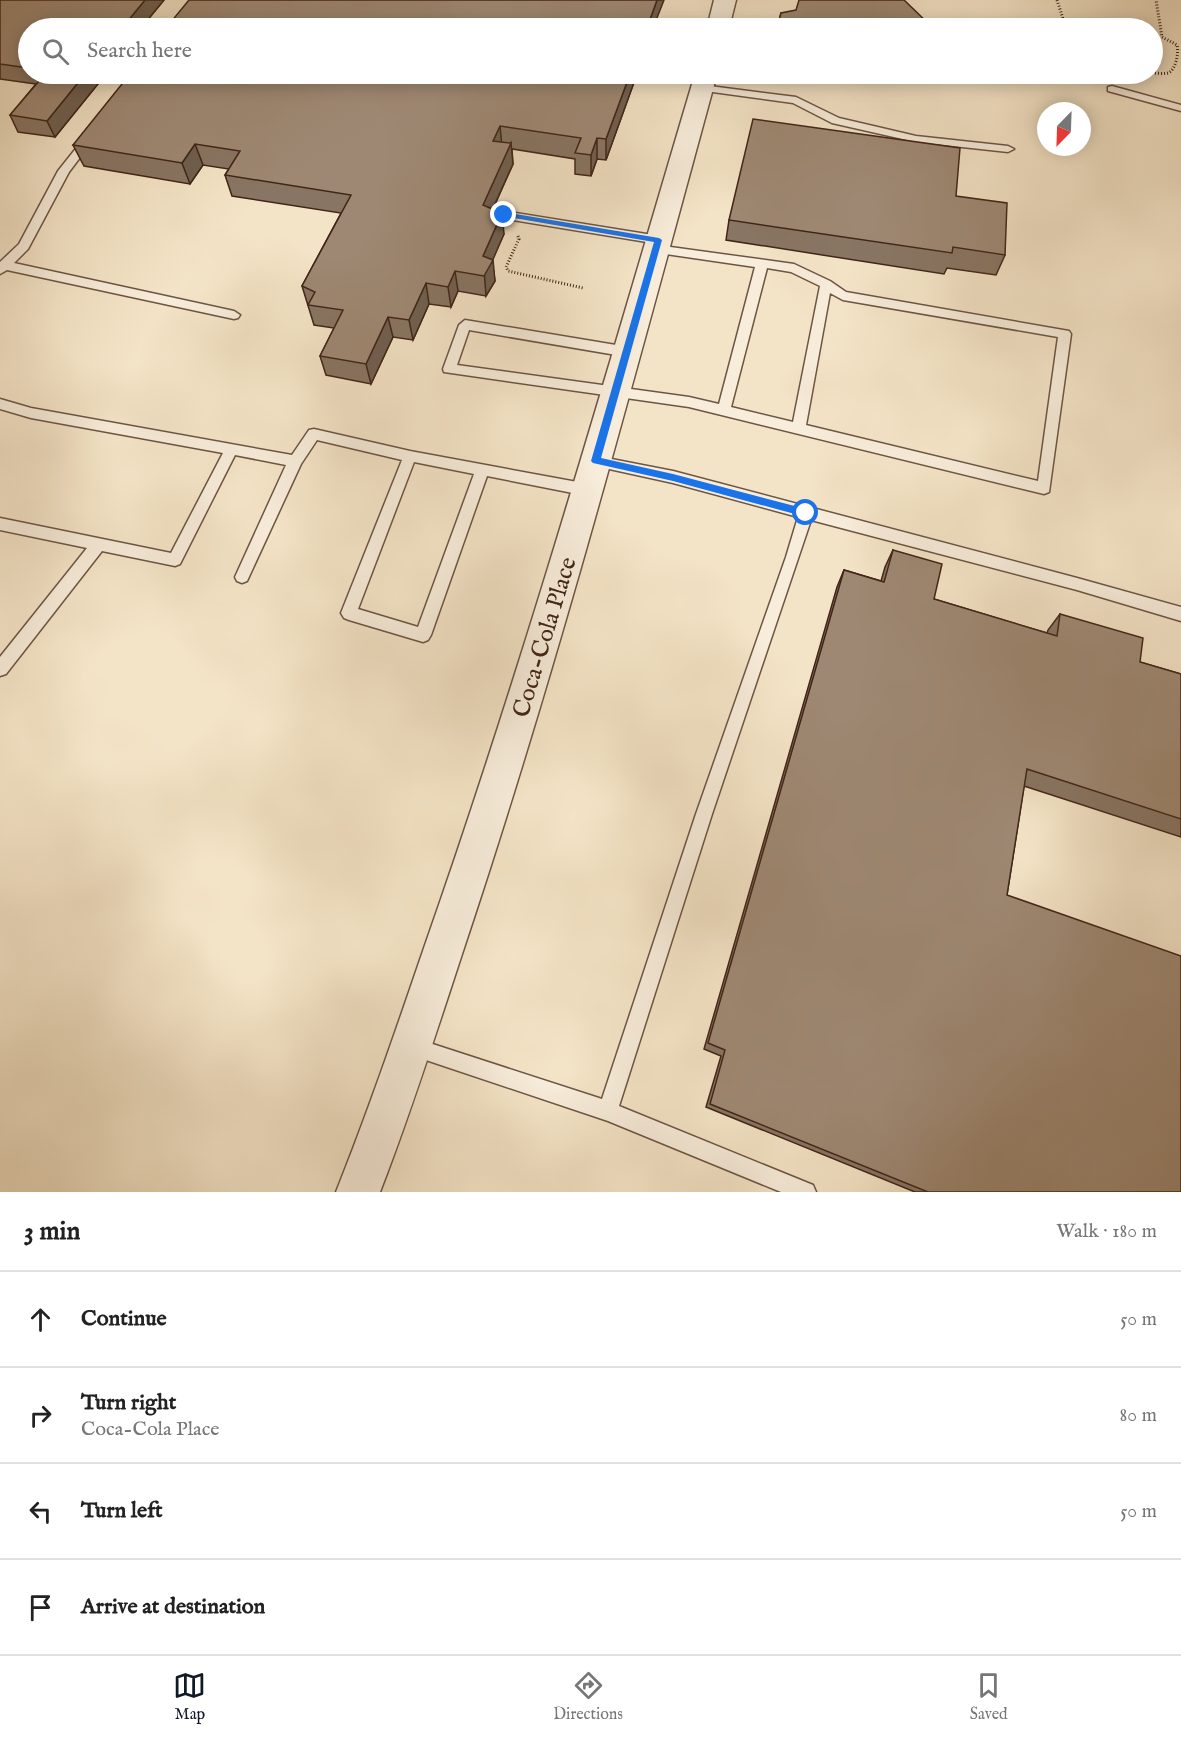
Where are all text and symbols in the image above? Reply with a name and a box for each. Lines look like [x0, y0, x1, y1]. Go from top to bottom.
search box [18, 18, 1163, 84]
icon: search [39, 35, 72, 68]
text: Search here [87, 37, 192, 65]
north arrow [1037, 102, 1091, 156]
route end [490, 201, 516, 227]
route start [792, 499, 818, 525]
street label: Coca-Cola Place [506, 553, 585, 721]
text: 3 min [24, 1215, 80, 1248]
text: Walk · 180 m [1056, 1219, 1157, 1244]
icon: ahead [24, 1303, 57, 1336]
text: Continue [81, 1305, 167, 1333]
text: 50 m [1120, 1307, 1157, 1332]
text: Turn right [81, 1389, 176, 1417]
icon: right [24, 1399, 57, 1432]
text: 80 m [1120, 1403, 1157, 1428]
text: Coca-Cola Place [81, 1417, 220, 1442]
icon: left [24, 1495, 57, 1528]
text: Turn left [81, 1497, 163, 1525]
text: 50 m [1120, 1499, 1157, 1524]
icon: arrive [24, 1591, 57, 1624]
text: Arrive at destination [81, 1593, 265, 1621]
tab: Map [173, 1669, 206, 1725]
tab: Directions [553, 1669, 623, 1725]
tab: Saved [970, 1669, 1008, 1725]

